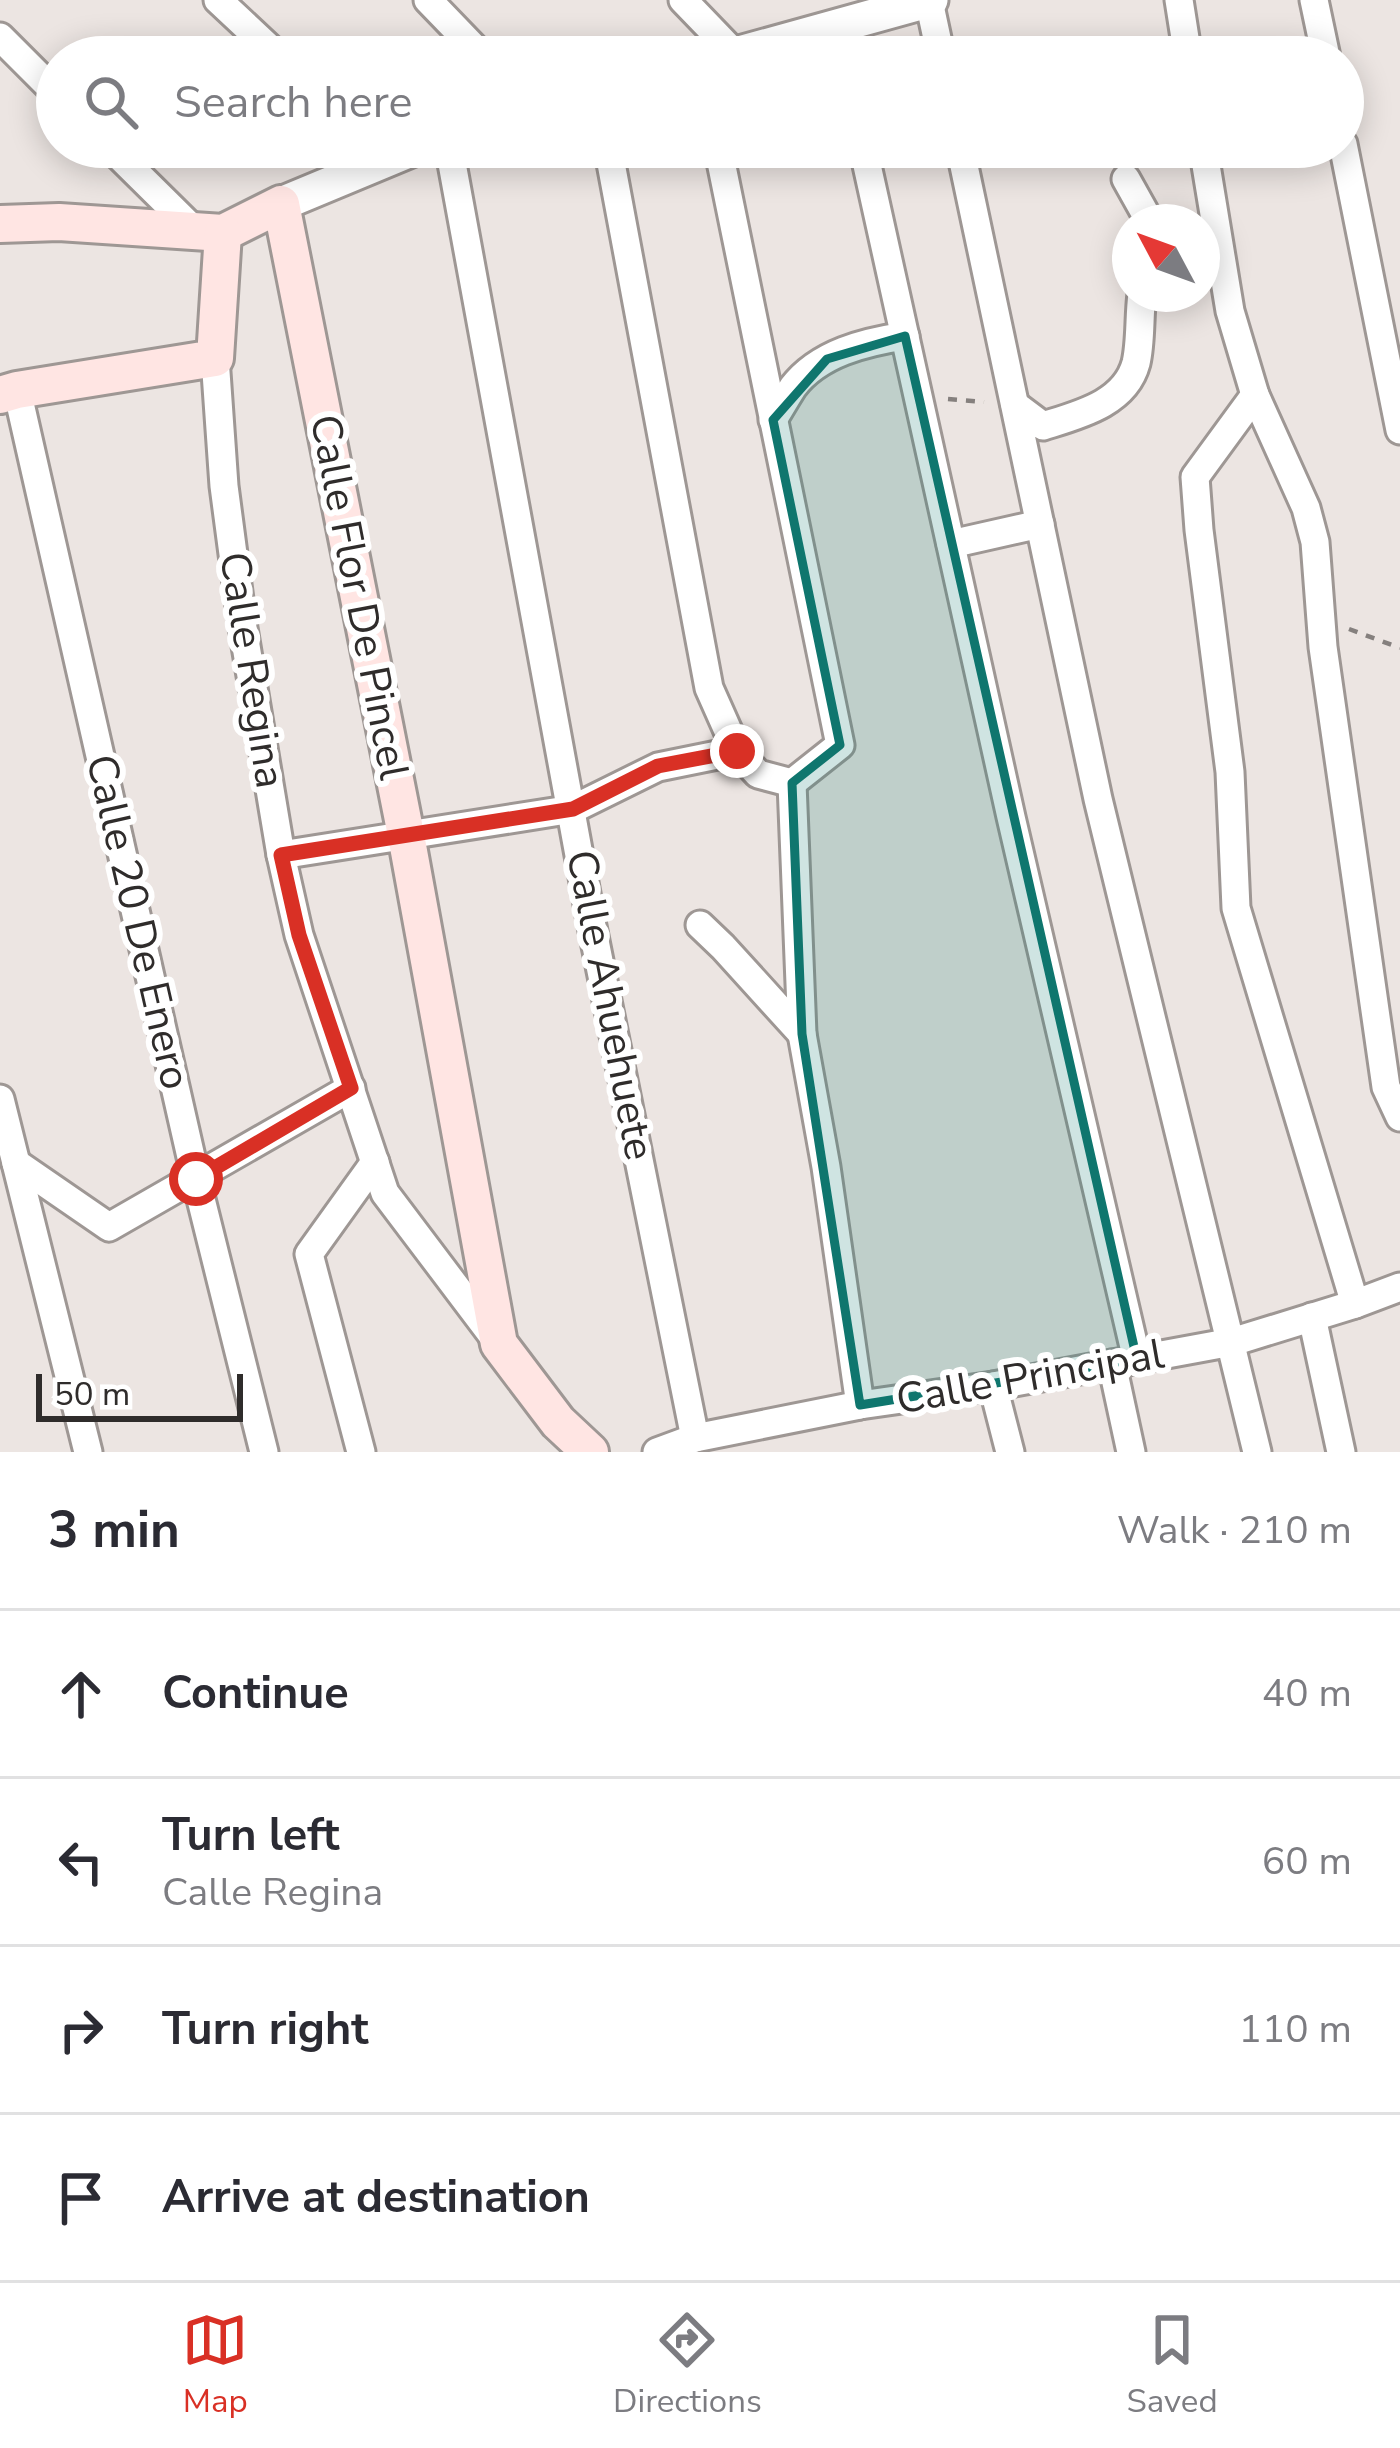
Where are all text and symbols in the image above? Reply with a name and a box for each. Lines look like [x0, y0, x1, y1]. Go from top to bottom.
search box [36, 36, 1364, 168]
icon: search [78, 69, 144, 135]
text: Search here [174, 72, 413, 133]
north arrow [1112, 204, 1220, 312]
street label: Calle Flor De Pincel [296, 410, 422, 785]
street label: Calle Regina [205, 548, 299, 792]
route end [710, 724, 764, 778]
street label: Calle 20 De Enero [72, 749, 204, 1095]
street label: Calle Ahuehuete [552, 845, 668, 1165]
route start [169, 1152, 223, 1206]
street label: Calle Principal [892, 1325, 1169, 1429]
scale bar [36, 1368, 243, 1421]
text: 50 m [54, 1372, 130, 1417]
text: 3 min [48, 1495, 180, 1565]
text: Walk · 210 m [1117, 1504, 1352, 1557]
icon: ahead [48, 1661, 114, 1727]
text: Continue [162, 1663, 349, 1724]
text: 40 m [1262, 1667, 1352, 1720]
text: Turn left [162, 1805, 340, 1866]
icon: left [48, 1829, 114, 1895]
text: 60 m [1262, 1835, 1352, 1888]
text: Calle Regina [162, 1866, 383, 1919]
icon: right [48, 1997, 114, 2063]
text: Turn right [162, 1999, 369, 2060]
text: 110 m [1238, 2003, 1352, 2056]
icon: arrive [48, 2165, 114, 2231]
text: Arrive at destination [162, 2167, 590, 2228]
tab: Map [182, 2307, 248, 2424]
tab: Directions [613, 2307, 762, 2424]
tab: Saved [1126, 2307, 1218, 2424]

